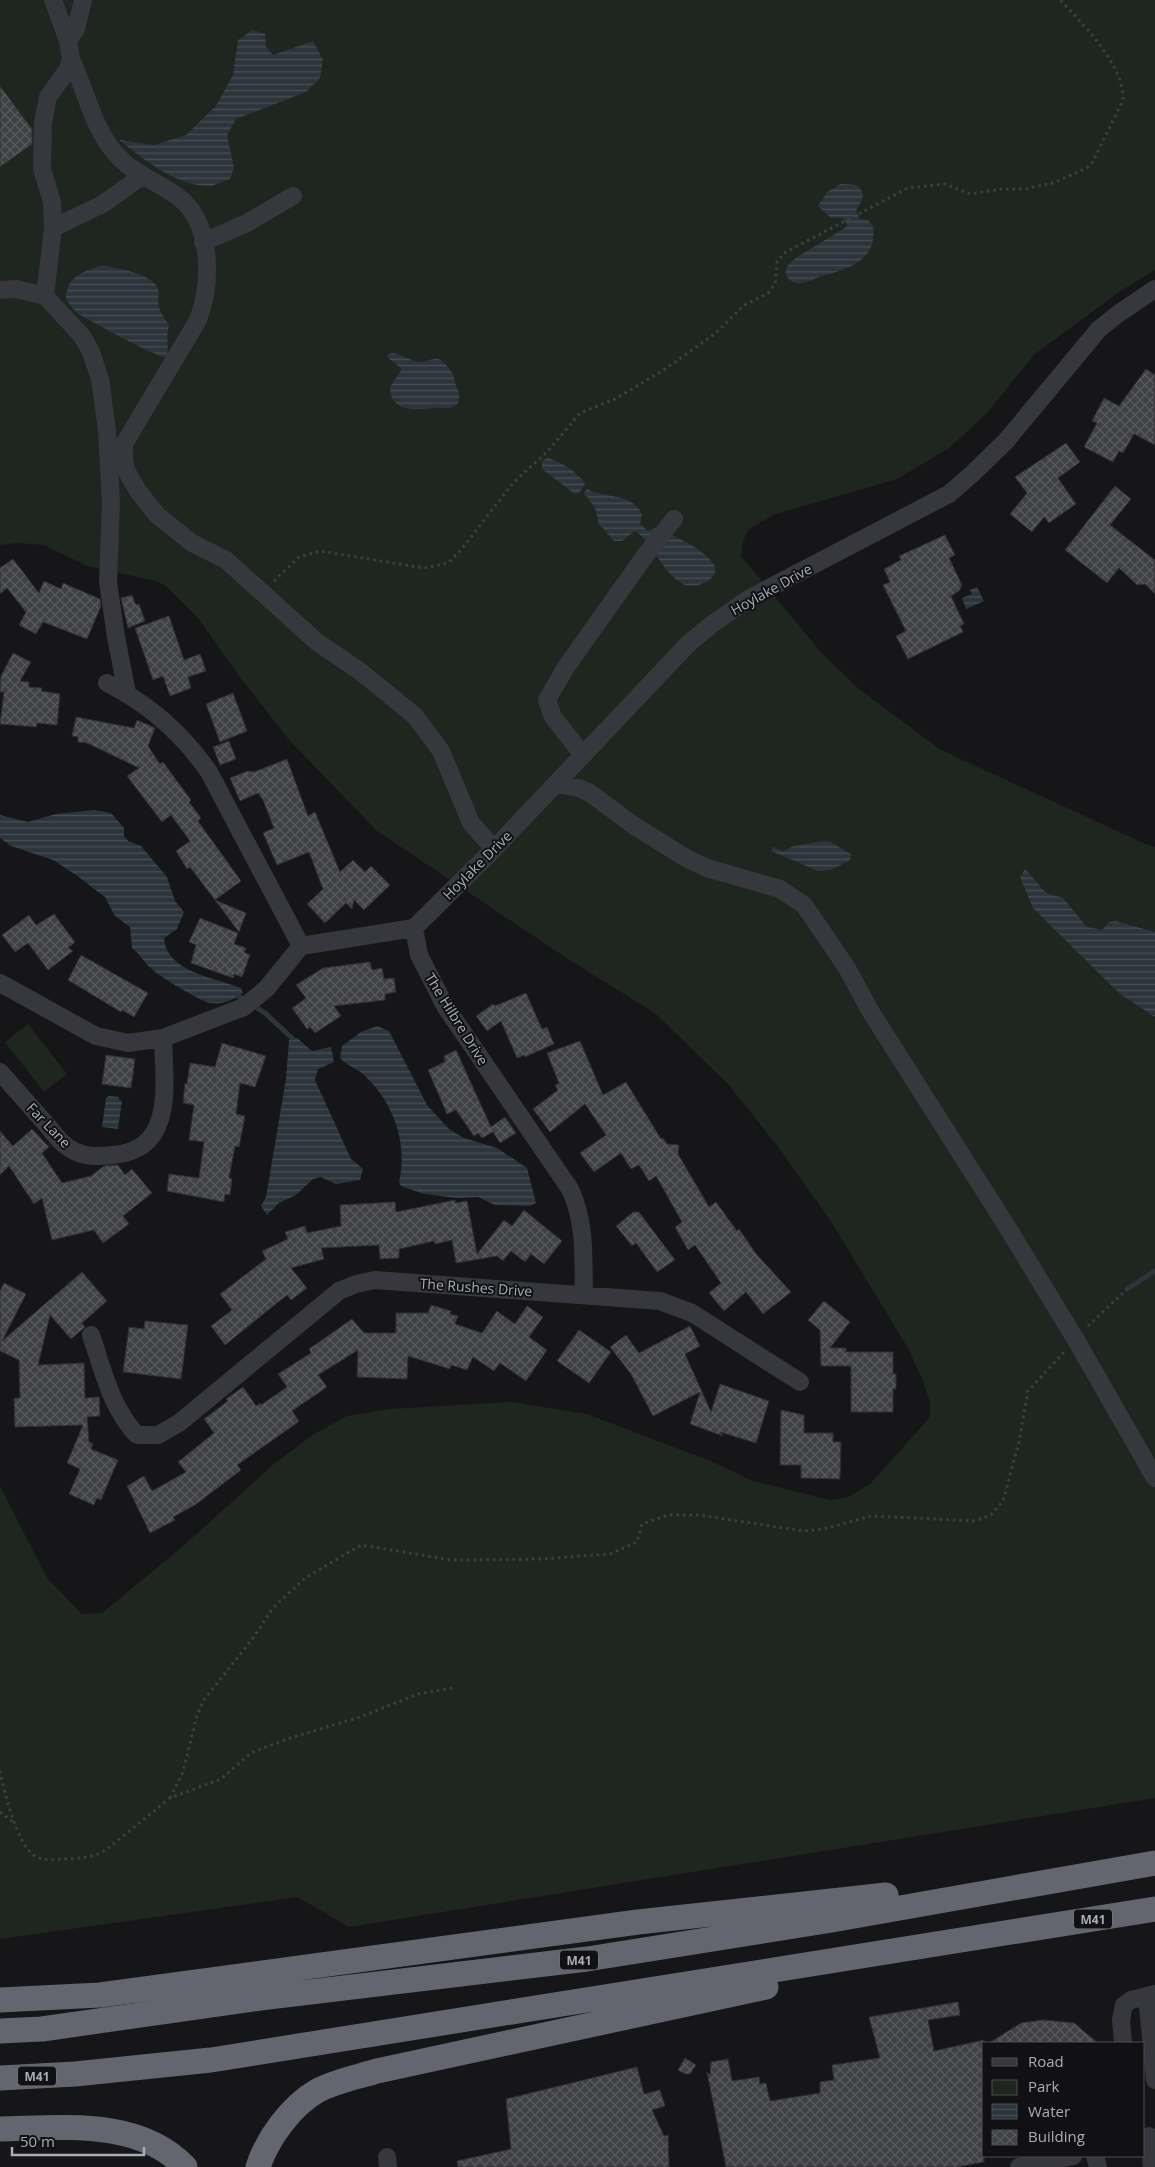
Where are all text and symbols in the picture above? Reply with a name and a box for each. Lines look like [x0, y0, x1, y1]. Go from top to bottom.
street label: Hoylake Drive [727, 559, 815, 619]
street label: Hoylake Drive [438, 826, 516, 904]
street label: The Hilbre Drive [421, 969, 493, 1069]
street label: Far Lane [23, 1098, 75, 1152]
street label: The Rushes Drive [419, 1274, 533, 1300]
road number: M41 [1074, 1910, 1112, 1928]
road number: M41 [560, 1950, 598, 1970]
legend [982, 2042, 1145, 2157]
text: Road [1028, 2051, 1064, 2071]
road number: M41 [18, 2066, 56, 2086]
text: Park [1028, 2076, 1059, 2096]
text: Water [1028, 2101, 1070, 2121]
scale bar [12, 2124, 145, 2156]
text: Building [1028, 2126, 1085, 2146]
text: 50 m [20, 2131, 55, 2151]

